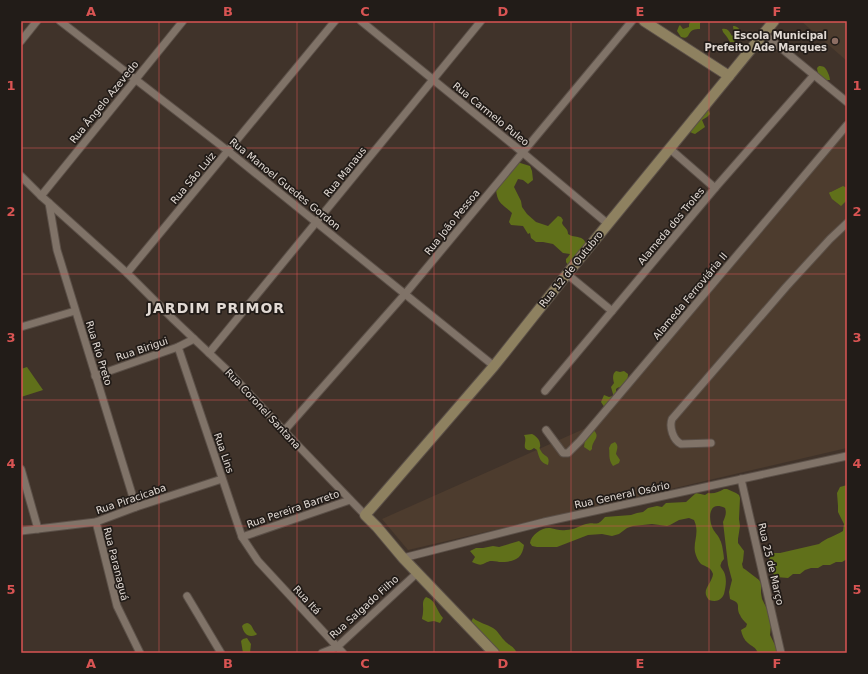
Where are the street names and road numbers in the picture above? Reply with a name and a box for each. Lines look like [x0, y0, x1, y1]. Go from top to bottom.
street label: Rua Ângelo Azevedo [67, 58, 141, 145]
street label: Rua Carmelo Puleo [451, 80, 531, 148]
street label: Rua Manoel Guedes Gordon [227, 136, 343, 232]
street label: Rua Manaus [322, 145, 368, 199]
street label: Rua São Luiz [168, 150, 218, 206]
street label: Alameda dos Troles [636, 185, 706, 267]
street label: Rua João Pessoa [422, 187, 482, 257]
street label: Rua 12 de Outubro [537, 229, 605, 309]
street label: Alameda Ferroviária II [651, 251, 729, 341]
street label: Rua Río Preto [84, 319, 114, 387]
street label: Rua Birigui [115, 335, 169, 363]
street label: Rua Coronel Santana [223, 367, 303, 451]
street label: Rua Lins [212, 431, 236, 475]
street label: Rua General Osório [573, 480, 671, 510]
street label: Rua Piracicaba [95, 482, 167, 516]
street label: Rua Pereira Barreto [245, 488, 341, 530]
street label: Rua 25 de Março [756, 522, 786, 606]
street label: Rua Paranaguá [102, 526, 130, 602]
street label: Rua Salgado Filho [327, 573, 401, 641]
street label: Rua Itá [291, 583, 323, 617]

